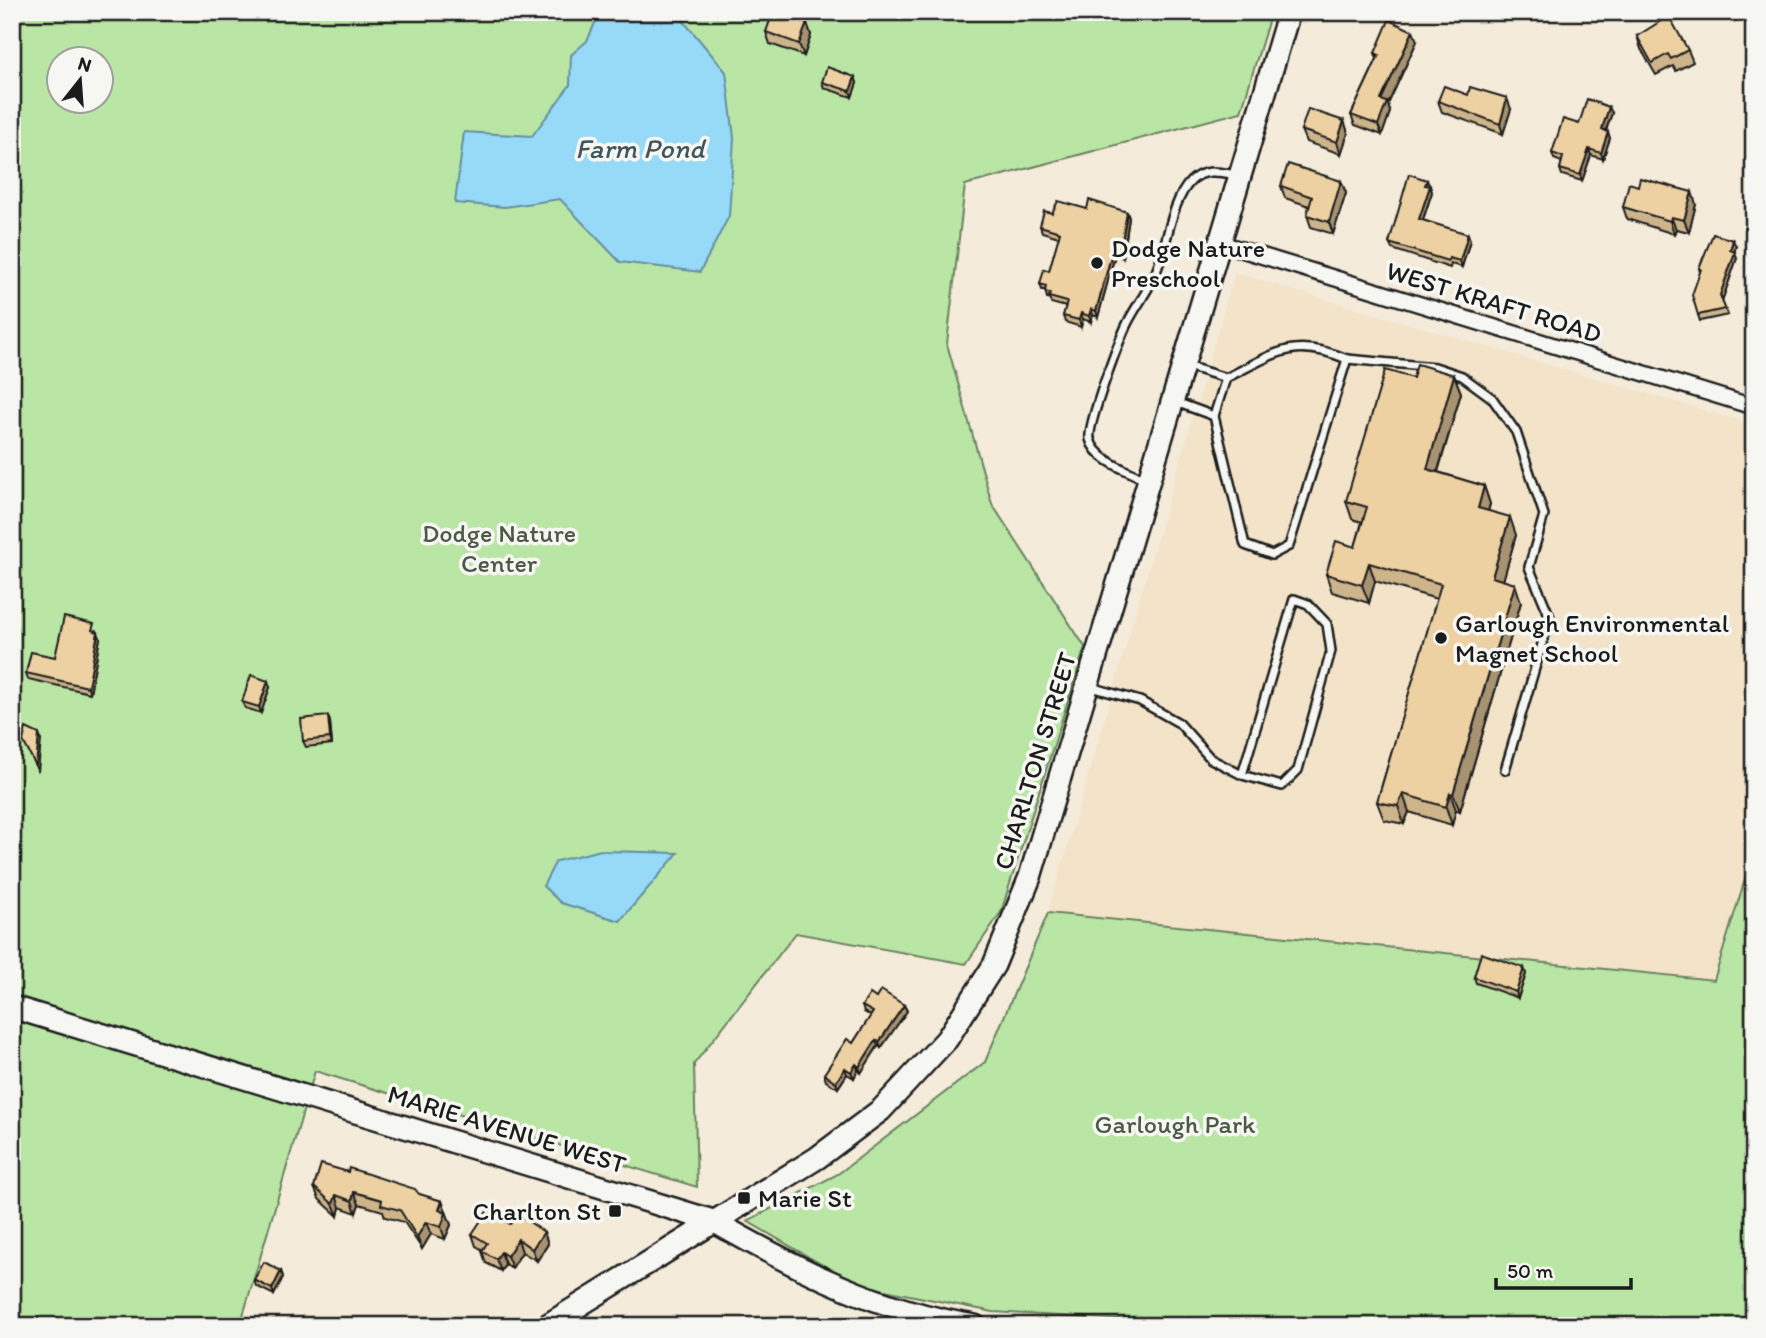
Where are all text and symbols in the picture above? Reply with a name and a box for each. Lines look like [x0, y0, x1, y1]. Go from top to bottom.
north arrow [46, 46, 116, 116]
text: N [75, 51, 94, 77]
water label: Farm Pond [575, 131, 707, 165]
place label: Dodge Nature Preschool [1111, 232, 1265, 294]
street label: WEST KRAFT ROAD [1383, 254, 1605, 350]
marker: Dodge Nature Preschool [1089, 255, 1105, 271]
park label: Dodge Nature Center [422, 517, 576, 579]
place label: Garlough Environmental Magnet School [1455, 607, 1729, 669]
marker: Garlough Environmental Magnet School [1433, 630, 1449, 646]
street label: CHARLTON STREET [987, 648, 1083, 874]
street label: MARIE AVENUE WEST [384, 1077, 631, 1181]
park label: Garlough Park [1095, 1108, 1256, 1140]
place label: Marie St [758, 1182, 852, 1214]
marker: Marie St [736, 1190, 752, 1206]
place label: Charlton St [473, 1195, 601, 1227]
marker: Charlton St [607, 1203, 623, 1219]
scale bar [1496, 1247, 1631, 1291]
text: 50 m [1507, 1258, 1554, 1283]

